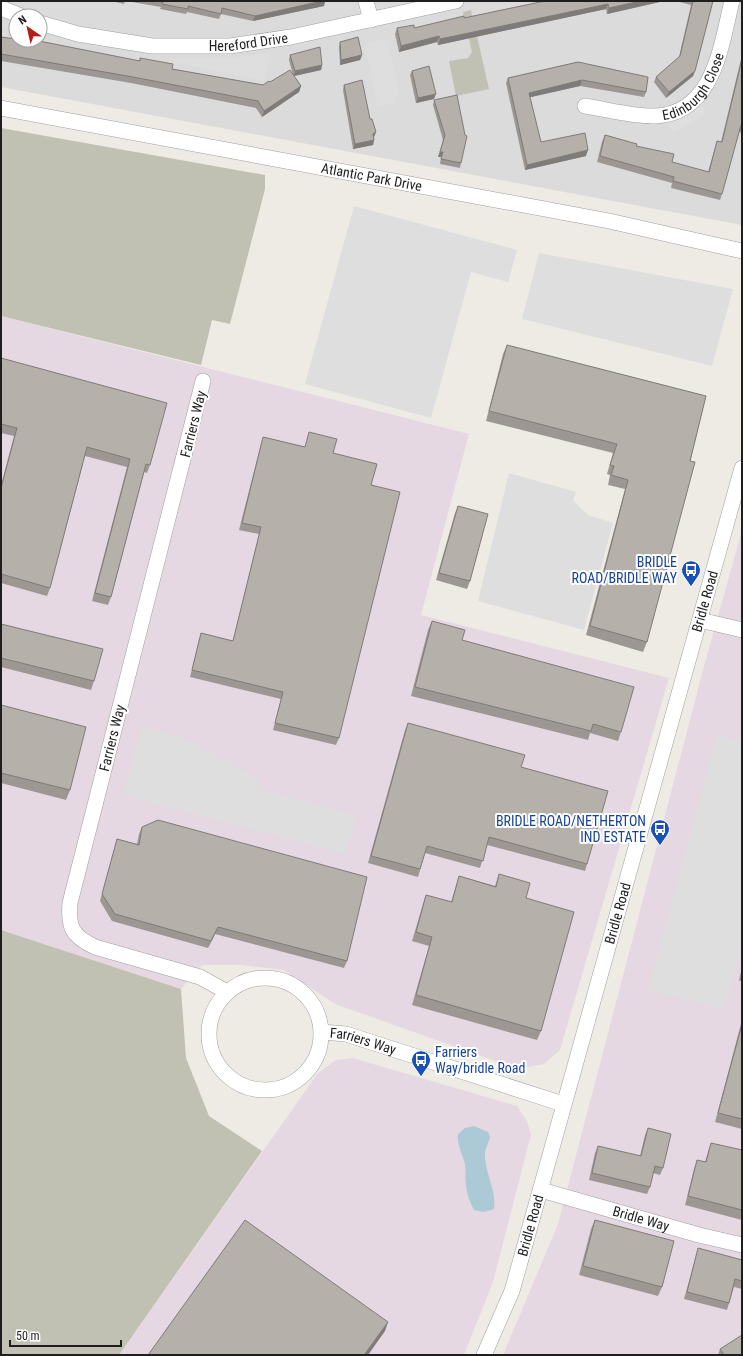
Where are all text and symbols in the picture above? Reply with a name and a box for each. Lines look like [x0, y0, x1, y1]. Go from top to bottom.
north arrow [8, 8, 48, 48]
text: N [16, 13, 29, 27]
street label: Hereford Drive [209, 30, 289, 54]
street label: Edinburgh Close [661, 50, 727, 123]
street label: Atlantic Park Drive [320, 160, 424, 194]
street label: Farriers Way [177, 389, 209, 459]
place label: BRIDLE ROAD/BRIDLE WAY [571, 554, 678, 586]
bus stop icon: BRIDLE ROAD/BRIDLE WAY [680, 559, 702, 587]
street label: Bridle Road [689, 569, 721, 634]
street label: Farriers Way [96, 703, 128, 773]
place label: BRIDLE ROAD/NETHERTON IND ESTATE [496, 813, 646, 845]
bus stop icon: BRIDLE ROAD/NETHERTON IND ESTATE [649, 818, 671, 846]
street label: Bridle Road [601, 881, 634, 946]
street label: Farriers Way [329, 1025, 398, 1058]
place label: Farriers Way/bridle Road [435, 1044, 526, 1076]
bus stop icon: Farriers Way/bridle Road [410, 1049, 432, 1077]
street label: Bridle Road [514, 1193, 547, 1258]
street label: Bridle Way [611, 1203, 671, 1234]
scale bar [10, 1322, 121, 1348]
text: 50 m [16, 1329, 40, 1343]

